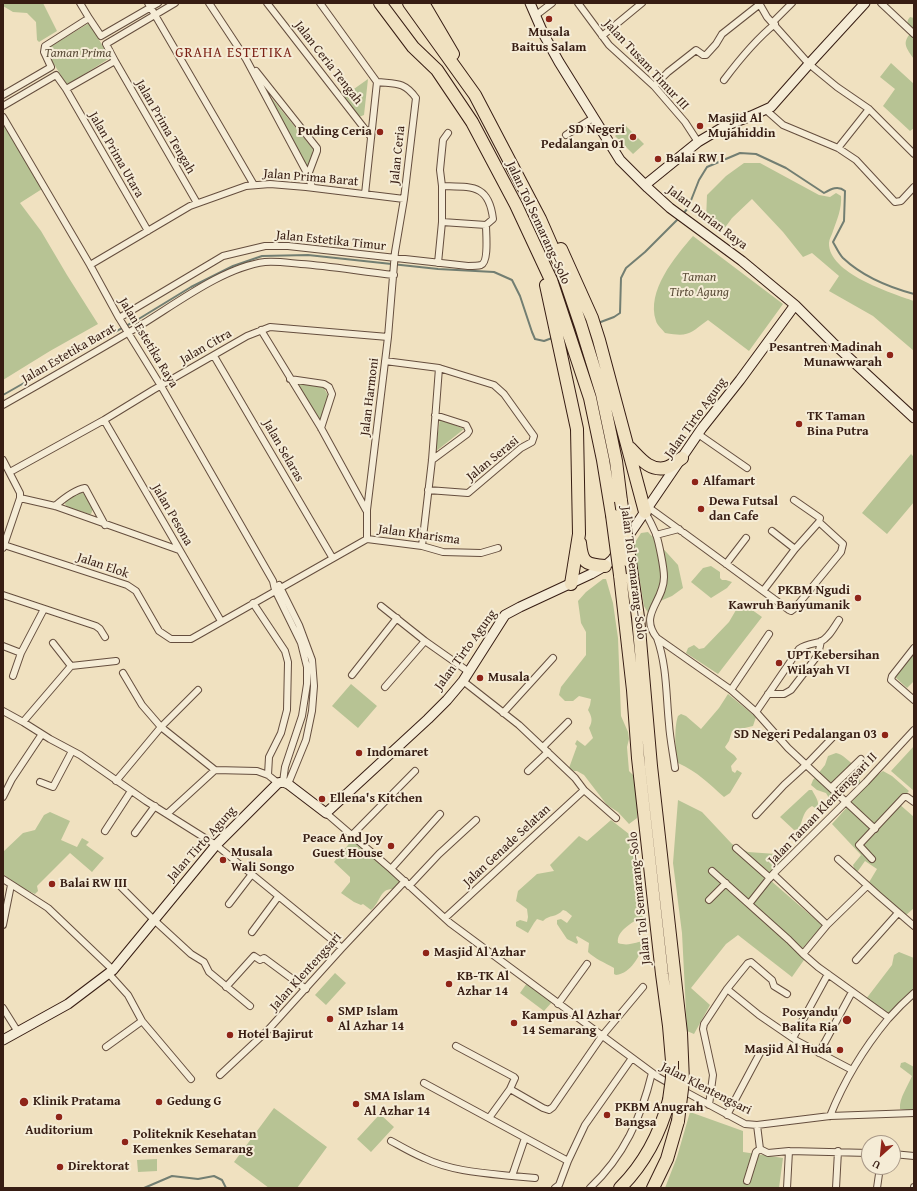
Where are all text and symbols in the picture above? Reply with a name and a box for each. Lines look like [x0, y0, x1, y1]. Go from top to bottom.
marker: Musala Baitus Salam [544, 14, 554, 24]
street label: Jalan Tusam Timur III [600, 16, 692, 114]
street label: Jalan Ceria Tengah [291, 18, 365, 108]
place label: Musala Baitus Salam [512, 25, 586, 56]
district label: GRAHA ESTETIKA [175, 45, 293, 61]
park label: Taman Prima [44, 46, 112, 62]
street label: Jalan Prima Tengah [132, 77, 198, 177]
street label: Jalan Prima Utara [85, 109, 147, 201]
place label: Masjid Al Mujahiddin [708, 111, 776, 142]
marker: Masjid Al Mujahiddin [695, 121, 705, 131]
place label: SD Negeri Pedalangan 01 [541, 122, 625, 153]
place label: Puding Ceria [298, 124, 372, 140]
street label: Jalan Ceria [387, 125, 409, 185]
marker: Puding Ceria [375, 127, 385, 137]
marker: SD Negeri Pedalangan 01 [628, 132, 638, 142]
place label: Balai RW I [666, 151, 724, 167]
marker: Balai RW I [653, 154, 663, 164]
street label: Jalan Tol Semarang–Solo [503, 159, 573, 287]
street label: Jalan Prima Barat [263, 166, 359, 190]
street label: Jalan Durian Raya [664, 183, 750, 253]
street label: Jalan Estetika Timur [275, 227, 387, 255]
park label: Taman Tirto Agung [669, 270, 729, 301]
street label: Jalan Estetika Raya [115, 295, 181, 391]
street label: Jalan Estetika Barat [19, 321, 119, 387]
street label: Jalan Citra [177, 326, 235, 368]
place label: Pesantren Madinah Munawwarah [769, 340, 882, 371]
marker: Pesantren Madinah Munawwarah [885, 350, 895, 360]
street label: Jalan Harmoni [357, 357, 383, 437]
street label: Jalan Tirto Agung [662, 375, 730, 461]
place label: TK Taman Bina Putra [807, 409, 869, 440]
street label: Jalan Selaras [259, 417, 307, 485]
marker: TK Taman Bina Putra [794, 419, 804, 429]
street label: Jalan Serasi [464, 433, 522, 485]
place label: Alfamart [703, 474, 755, 490]
marker: Alfamart [690, 477, 700, 487]
street label: Jalan Pesona [148, 481, 196, 549]
place label: Dewa Futsal dan Cafe [709, 494, 778, 525]
marker: Dewa Futsal dan Cafe [696, 504, 706, 514]
street label: Jalan Tol Semarang–Solo [617, 506, 649, 640]
street label: Jalan Kharisma [377, 522, 461, 548]
street label: Jalan Elok [75, 550, 131, 582]
place label: PKBM Ngudi Kawruh Banyumanik [729, 583, 850, 614]
marker: PKBM Ngudi Kawruh Banyumanik [853, 593, 863, 603]
street label: Jalan Tirto Agung [432, 607, 500, 693]
place label: UPT Kebersihan Wilayah VI [787, 648, 880, 679]
marker: UPT Kebersihan Wilayah VI [774, 658, 784, 668]
place label: Musala [488, 670, 530, 686]
marker: Musala [475, 673, 485, 683]
place label: SD Negeri Pedalangan 03 [734, 727, 877, 743]
marker: SD Negeri Pedalangan 03 [880, 730, 890, 740]
place label: Indomaret [367, 745, 428, 761]
marker: Indomaret [354, 748, 364, 758]
street label: Jalan Taman Klentengsari II [765, 749, 881, 869]
place label: Ellena's Kitchen [330, 791, 423, 807]
marker: Ellena's Kitchen [317, 794, 327, 804]
street label: Jalan Genade Selatan [460, 802, 554, 890]
street label: Jalan Tirto Agung [164, 803, 240, 885]
place label: Peace And Joy Guest House [303, 831, 383, 862]
street label: Jalan Tol Semarang–Solo [625, 831, 655, 965]
marker: Peace And Joy Guest House [386, 841, 396, 851]
place label: Musala Wali Songo [231, 845, 294, 876]
marker: Musala Wali Songo [218, 855, 228, 865]
place label: Balai RW III [60, 876, 127, 892]
marker: Balai RW III [47, 879, 57, 889]
street label: Jalan Klentengsari [267, 930, 345, 1014]
place label: Masjid Al Azhar [434, 945, 526, 961]
marker: Masjid Al Azhar [421, 948, 431, 958]
place label: KB-TK Al Azhar 14 [457, 969, 509, 1000]
marker: KB-TK Al Azhar 14 [444, 979, 454, 989]
place label: SMP Islam Al Azhar 14 [338, 1004, 404, 1035]
place label: Posyandu Balita Ria [782, 1005, 838, 1036]
place label: Kampus Al Azhar 14 Semarang [522, 1008, 621, 1039]
marker: SMP Islam Al Azhar 14 [325, 1014, 335, 1024]
marker: Posyandu Balita Ria [841, 1014, 853, 1026]
marker: Kampus Al Azhar 14 Semarang [509, 1018, 519, 1028]
place label: Hotel Bajirut [238, 1027, 313, 1043]
marker: Hotel Bajirut [225, 1030, 235, 1040]
place label: Masjid Al Huda [745, 1042, 832, 1058]
marker: Masjid Al Huda [835, 1045, 845, 1055]
street label: Jalan Klentengsari [658, 1059, 754, 1119]
place label: SMA Islam Al Azhar 14 [364, 1089, 430, 1120]
place label: Klinik Pratama [33, 1094, 121, 1110]
place label: Gedung G [167, 1094, 221, 1110]
marker: Klinik Pratama [18, 1096, 30, 1108]
marker: Gedung G [154, 1097, 164, 1107]
marker: SMA Islam Al Azhar 14 [351, 1099, 361, 1109]
place label: PKBM Anugrah Bangsa [615, 1100, 703, 1131]
marker: PKBM Anugrah Bangsa [602, 1110, 612, 1120]
marker: Auditorium [54, 1112, 64, 1122]
place label: Auditorium [25, 1123, 93, 1139]
place label: Politeknik Kesehatan Kemenkes Semarang [133, 1127, 256, 1158]
north arrow [861, 1135, 901, 1175]
marker: Politeknik Kesehatan Kemenkes Semarang [120, 1137, 130, 1147]
text: U [869, 1156, 883, 1174]
place label: Direktorat [68, 1159, 129, 1175]
marker: Direktorat [55, 1162, 65, 1172]

